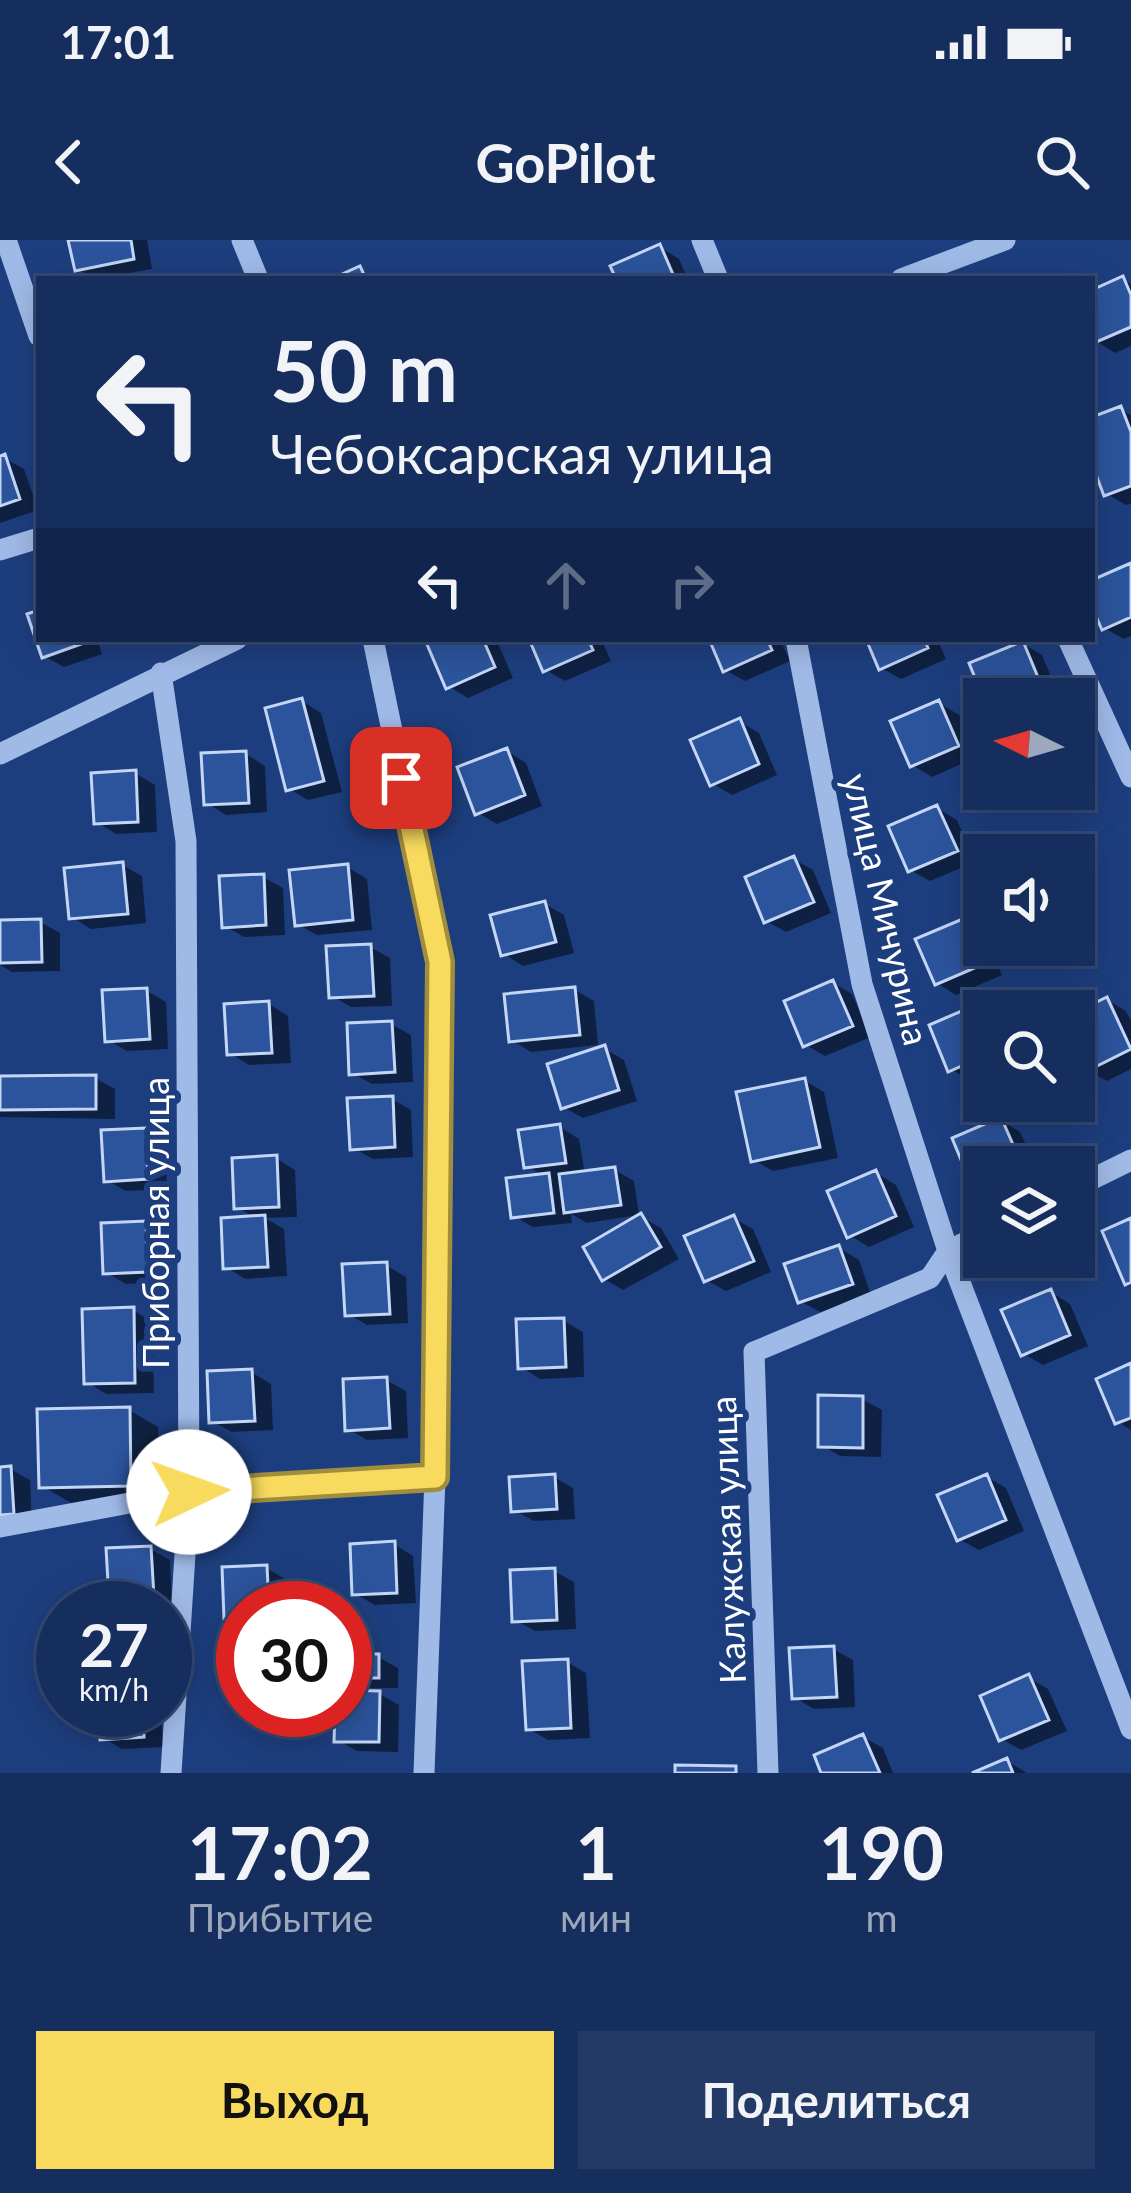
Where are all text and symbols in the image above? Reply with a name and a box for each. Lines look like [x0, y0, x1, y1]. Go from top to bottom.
text: 17:01 [60, 15, 176, 69]
icon: back [36, 129, 102, 195]
icon: search [1029, 129, 1095, 195]
text: GoPilot [475, 130, 656, 195]
text: 50 m [270, 319, 458, 420]
icon: left [72, 324, 228, 480]
text: Чебоксарская улица [270, 421, 774, 486]
icon: left [407, 552, 473, 618]
icon: ahead [533, 552, 599, 618]
icon: right [659, 552, 725, 618]
north arrow [963, 678, 1095, 810]
map controls [963, 678, 1095, 1278]
pin [350, 727, 452, 829]
icon: arrive [368, 745, 434, 811]
street label: улица Мичурина [834, 769, 940, 1049]
button: sound [963, 834, 1095, 966]
button: search [963, 990, 1095, 1122]
street label: Приборная улица [133, 1077, 177, 1369]
button: layers [963, 1146, 1095, 1278]
street label: Калужская улица [700, 1395, 754, 1685]
position arrow [126, 1429, 252, 1555]
speed limit sign: 30 [216, 1581, 372, 1737]
text: 27 [79, 1608, 149, 1680]
text: km/h [79, 1671, 149, 1707]
text: 17:02 [187, 1809, 373, 1895]
text: 1 [575, 1809, 617, 1895]
text: 190 [819, 1809, 944, 1895]
text: Прибытие [187, 1894, 373, 1940]
text: мин [560, 1894, 632, 1940]
text: m [865, 1894, 898, 1940]
button: Выход [36, 2031, 554, 2169]
button: Поделиться [578, 2031, 1095, 2169]

